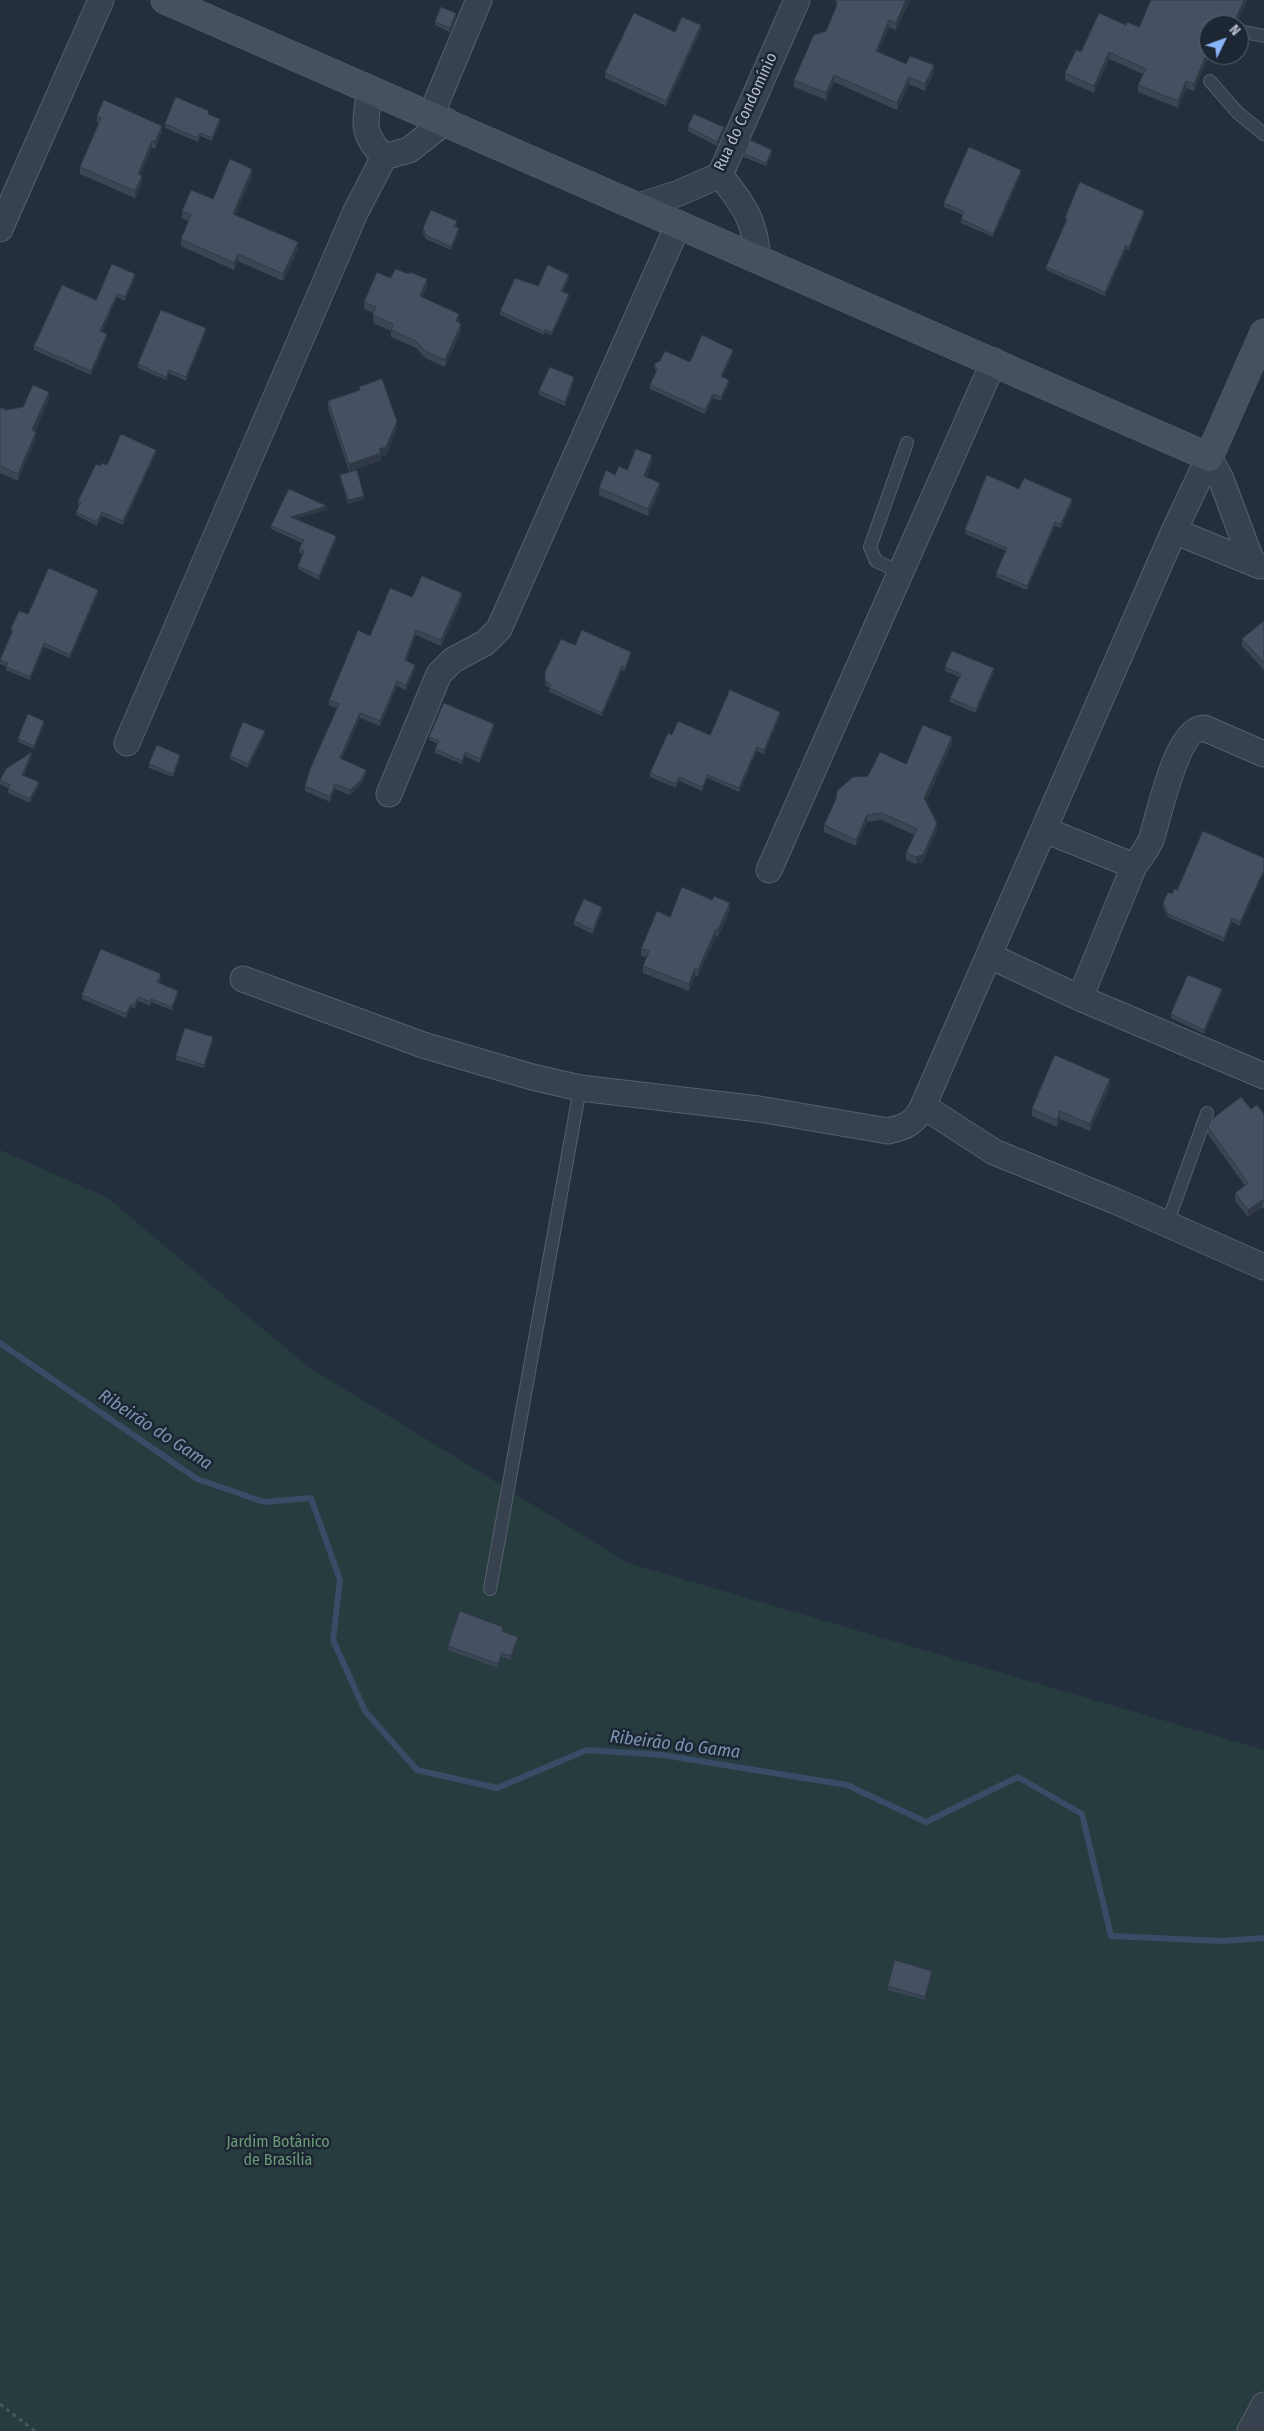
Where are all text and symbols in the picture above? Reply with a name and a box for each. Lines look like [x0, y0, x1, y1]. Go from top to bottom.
north arrow [1199, 15, 1249, 65]
text: N [1226, 21, 1244, 39]
street label: Rua do Condomínio [710, 50, 782, 174]
water label: Ribeirão do Gama [94, 1385, 216, 1475]
water label: Ribeirão do Gama [609, 1726, 741, 1764]
park label: Jardim Botânico de Brasília [226, 2133, 330, 2171]

